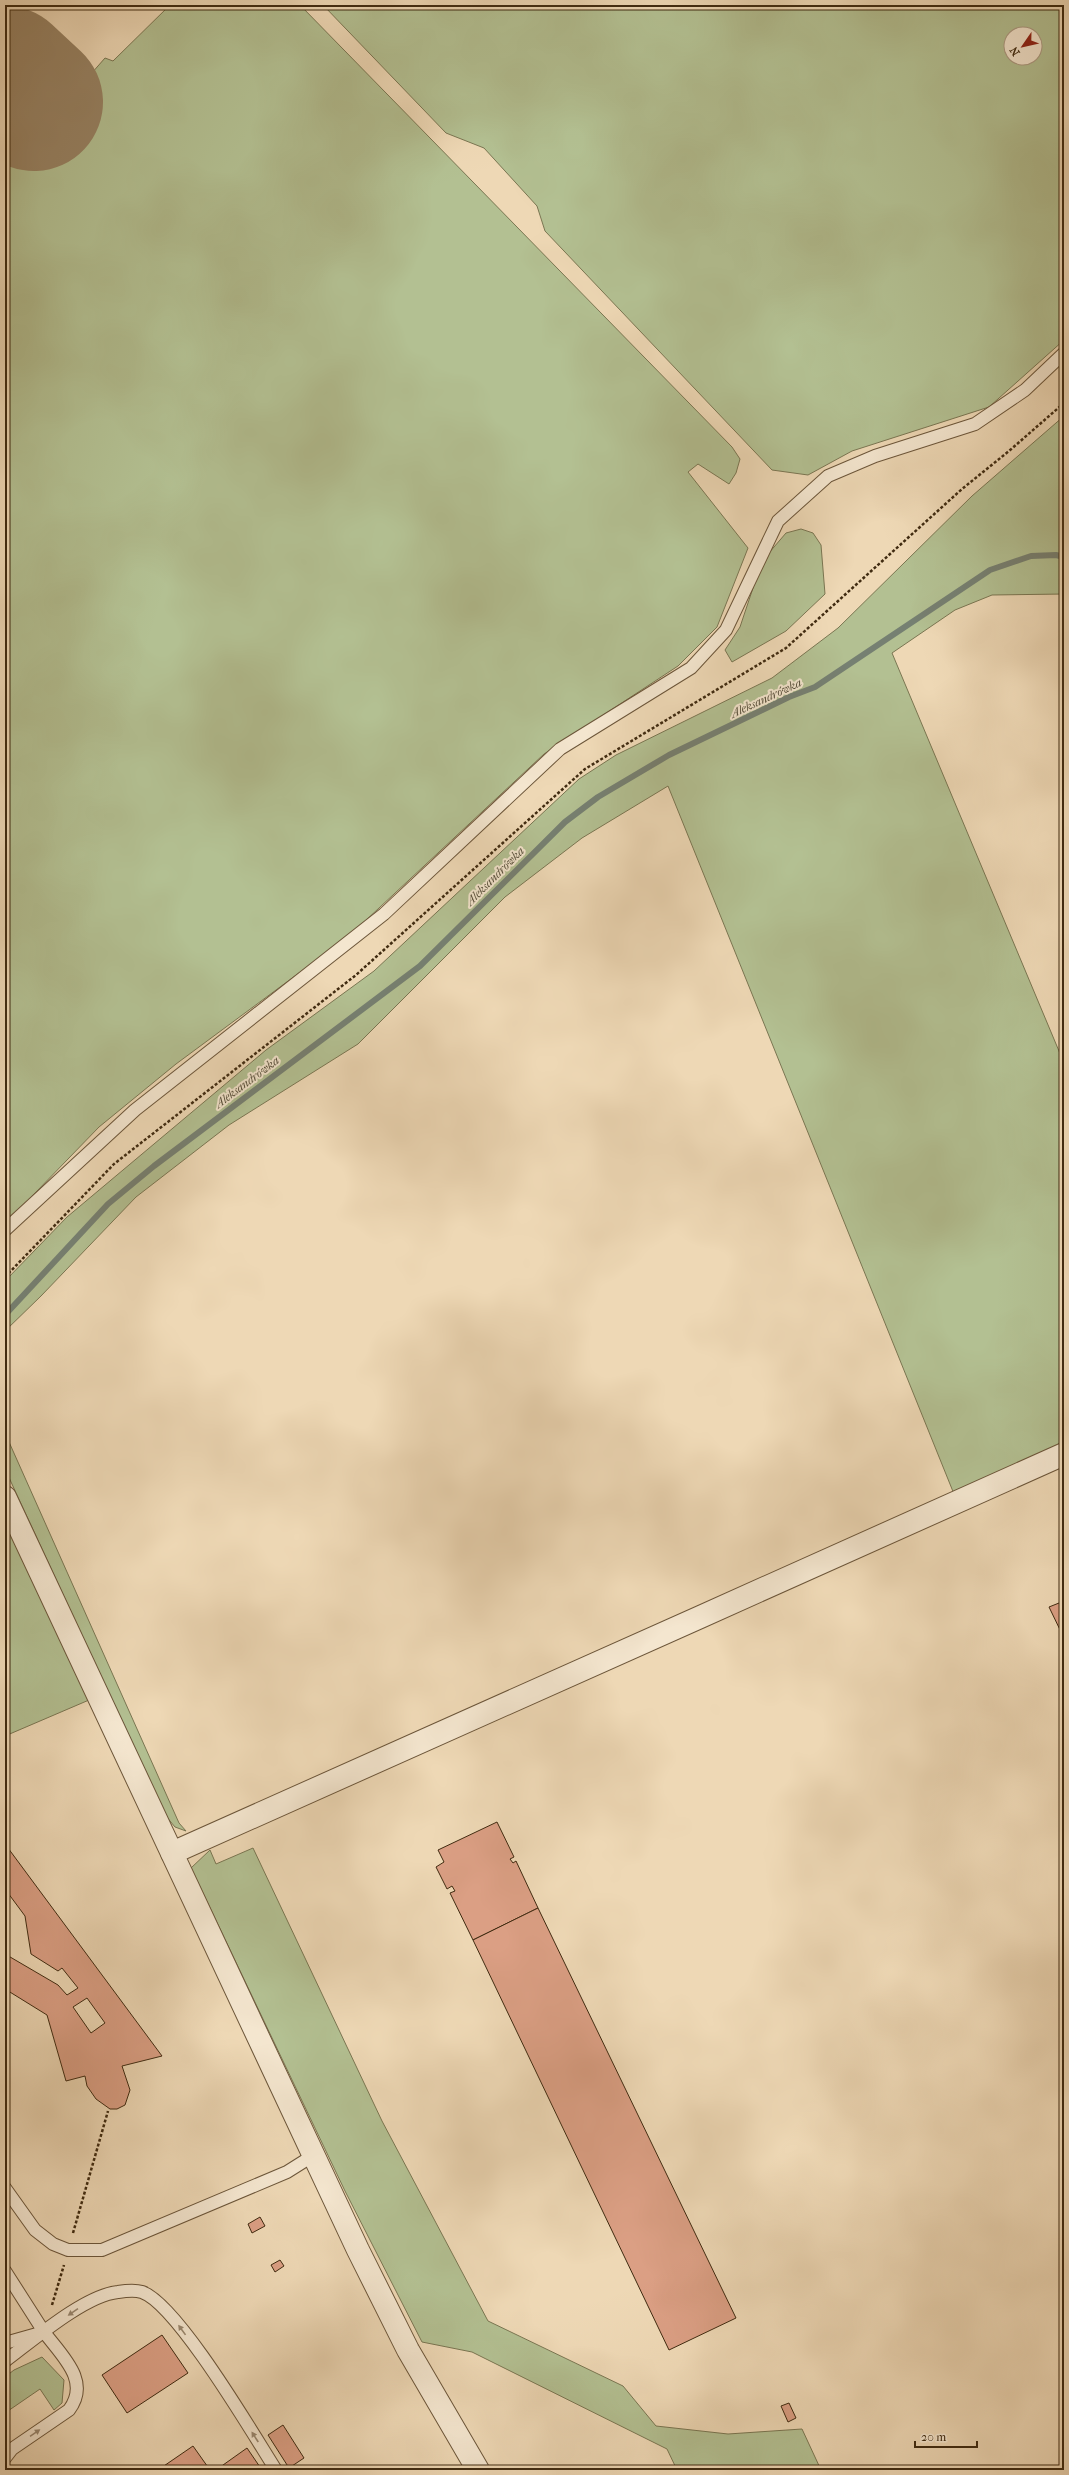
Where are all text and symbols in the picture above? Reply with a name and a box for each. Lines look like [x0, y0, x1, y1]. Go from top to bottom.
north arrow [1003, 26, 1043, 66]
text: N [1007, 44, 1023, 58]
water label: Aleksandrówka [726, 675, 804, 721]
water label: Aleksandrówka [461, 844, 527, 910]
water label: Aleksandrówka [211, 1053, 282, 1112]
one-way arrow [67, 2308, 78, 2316]
one-way arrow [178, 2324, 186, 2335]
scale bar [915, 2423, 977, 2449]
one-way arrow [29, 2430, 41, 2437]
text: 20 m [921, 2430, 946, 2444]
one-way arrow [251, 2432, 259, 2442]

